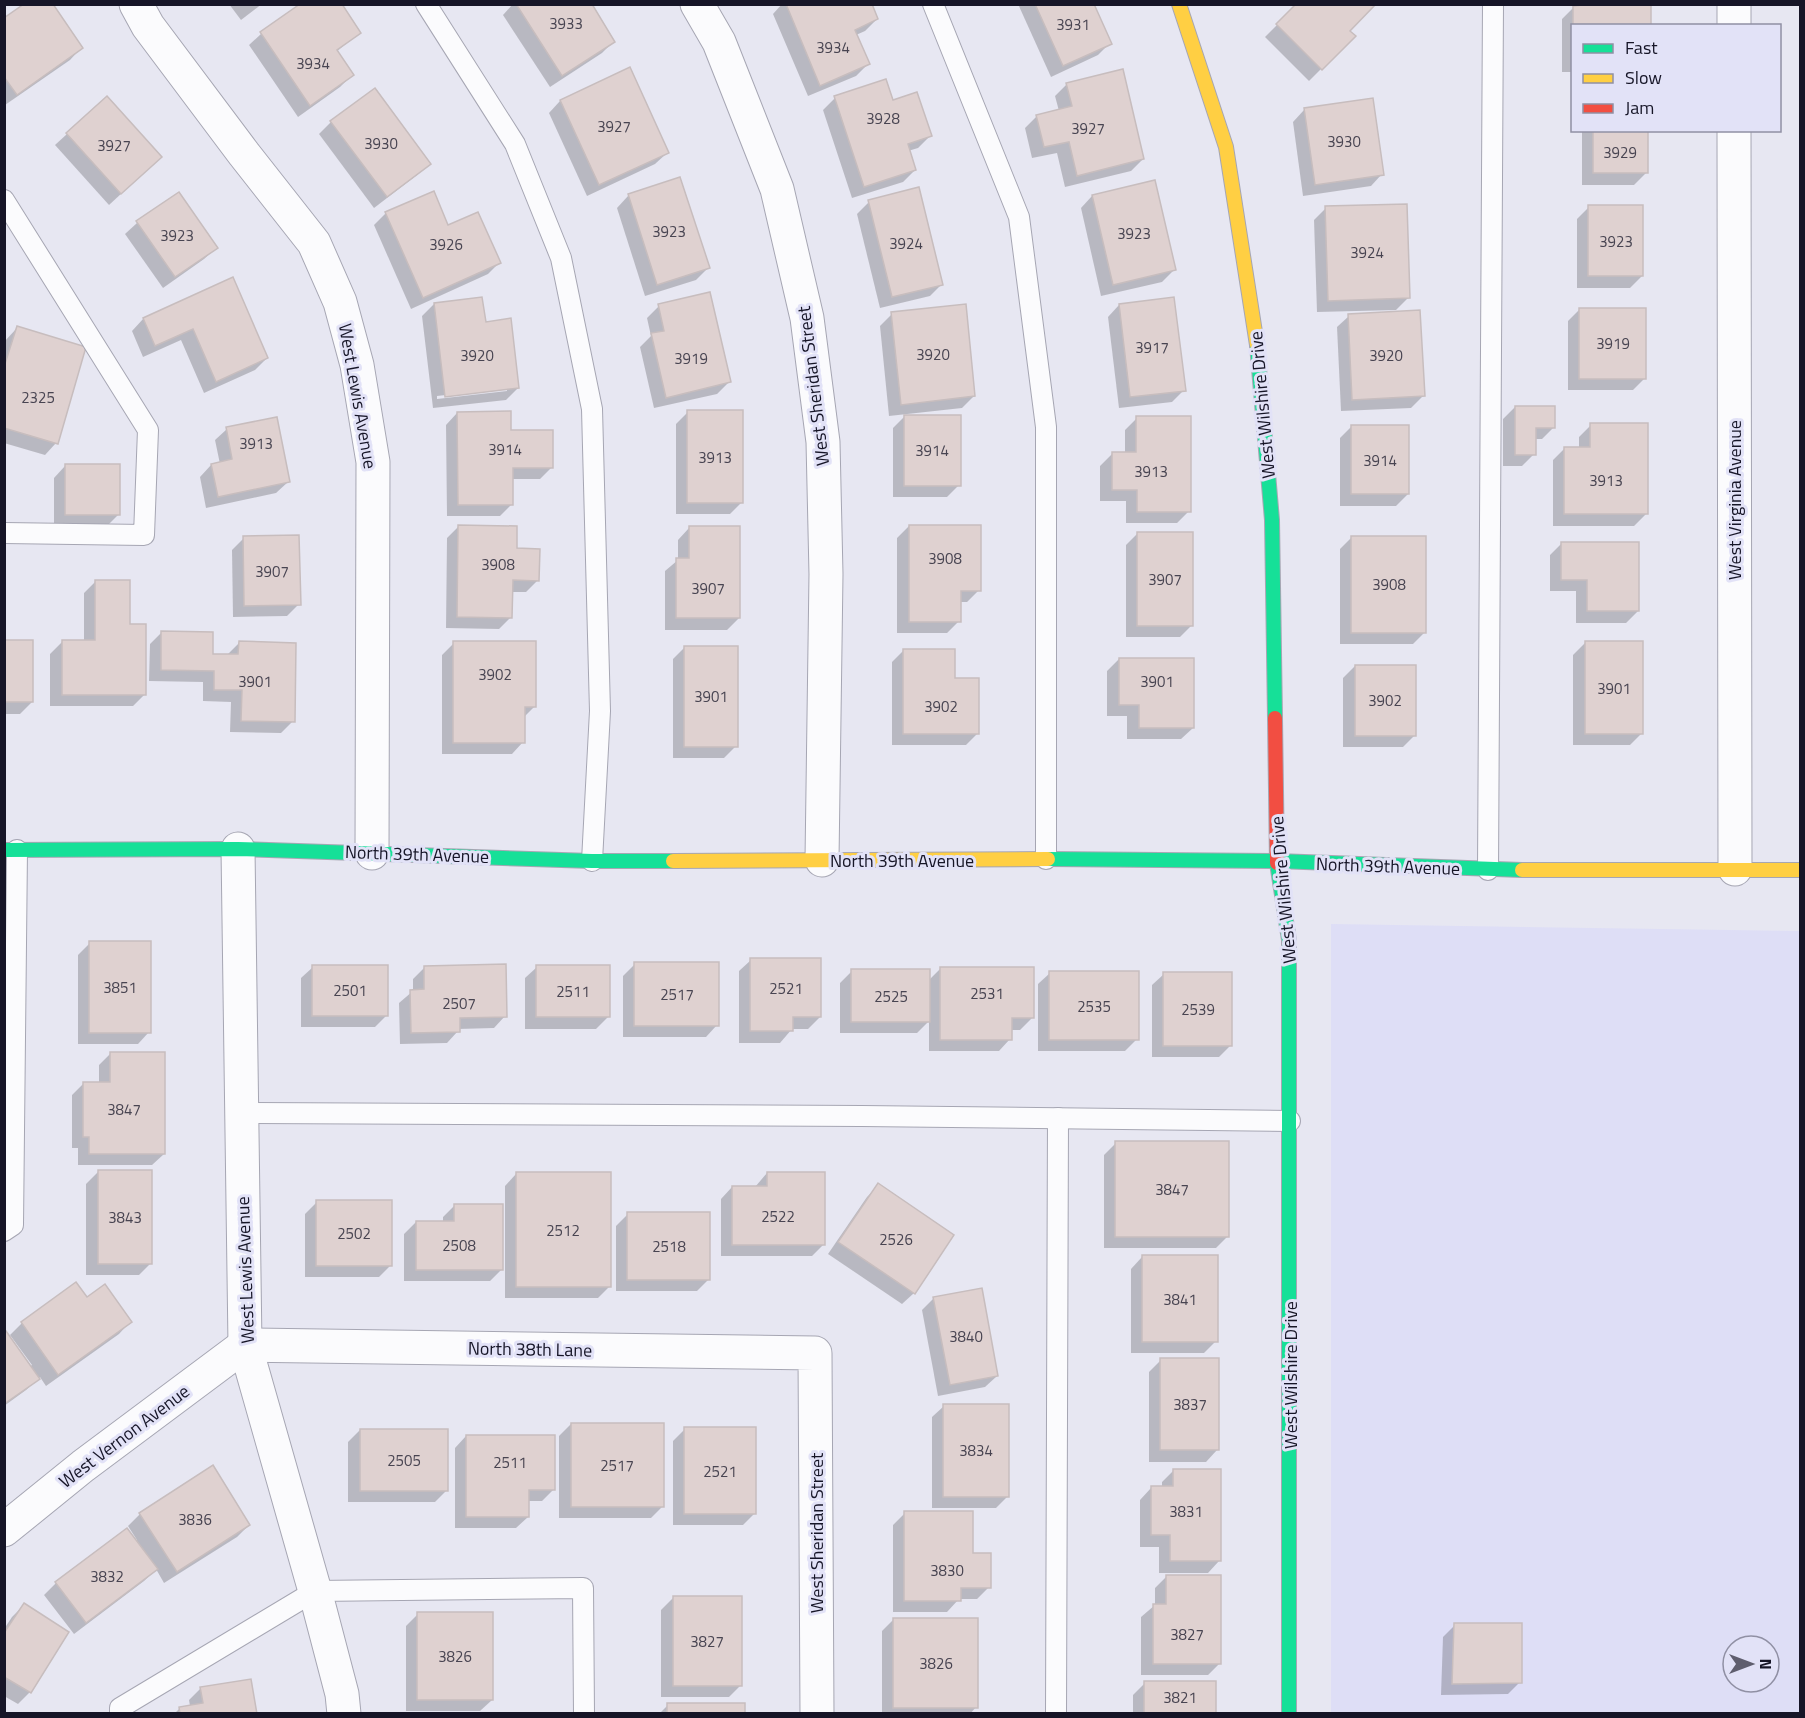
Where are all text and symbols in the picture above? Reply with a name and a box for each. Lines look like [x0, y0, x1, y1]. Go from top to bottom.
house number: 3933 [549, 12, 583, 35]
house number: 3931 [1056, 13, 1090, 36]
legend [1571, 24, 1781, 132]
text: Fast [1625, 34, 1658, 61]
house number: 3934 [816, 36, 850, 59]
house number: 3934 [296, 52, 330, 75]
text: Slow [1625, 64, 1662, 91]
text: Jam [1625, 94, 1654, 121]
house number: 3928 [866, 107, 900, 130]
house number: 3927 [597, 115, 631, 138]
house number: 3927 [1071, 117, 1105, 140]
house number: 3930 [1327, 130, 1361, 153]
house number: 3930 [364, 132, 398, 155]
house number: 3927 [97, 134, 131, 157]
house number: 3929 [1603, 141, 1637, 164]
house number: 3923 [652, 220, 686, 243]
house number: 3923 [1117, 222, 1151, 245]
house number: 3923 [160, 224, 194, 247]
house number: 3923 [1599, 230, 1633, 253]
house number: 3924 [889, 232, 923, 255]
house number: 3926 [429, 233, 463, 256]
house number: 3924 [1350, 241, 1384, 264]
street label: West Sheridan Street [790, 304, 836, 467]
street label: West Lewis Avenue [332, 321, 384, 471]
street label: West Wilshire Drive [1242, 330, 1282, 480]
house number: 3919 [1596, 332, 1630, 355]
house number: 3917 [1135, 336, 1169, 359]
house number: 3920 [916, 343, 950, 366]
house number: 3920 [460, 344, 494, 367]
house number: 3920 [1369, 344, 1403, 367]
house number: 3919 [674, 347, 708, 370]
house number: 2325 [21, 386, 55, 409]
street label: West Virginia Avenue [1721, 420, 1748, 580]
house number: 3913 [239, 432, 273, 455]
house number: 3914 [488, 438, 522, 461]
house number: 3914 [915, 439, 949, 462]
house number: 3913 [698, 446, 732, 469]
house number: 3914 [1363, 449, 1397, 472]
house number: 3913 [1134, 460, 1168, 483]
house number: 3913 [1589, 469, 1623, 492]
house number: 3908 [928, 547, 962, 570]
house number: 3908 [481, 553, 515, 576]
house number: 3907 [255, 560, 289, 583]
house number: 3907 [1148, 568, 1182, 591]
house number: 3908 [1372, 573, 1406, 596]
house number: 3907 [691, 577, 725, 600]
house number: 3902 [478, 663, 512, 686]
house number: 3901 [238, 670, 272, 693]
house number: 3901 [1140, 670, 1174, 693]
house number: 3901 [1597, 677, 1631, 700]
house number: 3901 [694, 685, 728, 708]
house number: 3902 [1368, 689, 1402, 712]
house number: 3902 [924, 695, 958, 718]
street label: West Wilshire Drive [1263, 815, 1303, 965]
street label: North 39th Avenue [344, 838, 490, 870]
street label: North 39th Avenue [830, 847, 974, 874]
street label: North 39th Avenue [1315, 850, 1461, 882]
house number: 3851 [103, 976, 137, 999]
house number: 2521 [769, 977, 803, 1000]
house number: 2501 [333, 979, 367, 1002]
house number: 2511 [556, 980, 590, 1003]
house number: 2531 [970, 982, 1004, 1005]
house number: 2517 [660, 983, 694, 1006]
house number: 2525 [874, 985, 908, 1008]
house number: 2507 [442, 992, 476, 1015]
house number: 2535 [1077, 995, 1111, 1018]
house number: 2539 [1181, 998, 1215, 1021]
house number: 3847 [107, 1098, 141, 1121]
house number: 3847 [1155, 1178, 1189, 1201]
street label: West Lewis Avenue [229, 1196, 261, 1344]
house number: 2522 [761, 1205, 795, 1228]
house number: 3843 [108, 1206, 142, 1229]
house number: 2512 [546, 1219, 580, 1242]
house number: 2502 [337, 1222, 371, 1245]
house number: 2526 [879, 1228, 913, 1251]
house number: 2508 [442, 1234, 476, 1257]
house number: 2518 [652, 1235, 686, 1258]
house number: 3841 [1163, 1288, 1197, 1311]
street label: West Wilshire Drive [1277, 1301, 1304, 1449]
house number: 3840 [949, 1325, 983, 1348]
street label: North 38th Lane [468, 1334, 592, 1364]
street label: West Vernon Avenue [53, 1378, 195, 1494]
house number: 3837 [1173, 1393, 1207, 1416]
house number: 3834 [959, 1439, 993, 1462]
house number: 2505 [387, 1449, 421, 1472]
house number: 2511 [493, 1451, 527, 1474]
street label: West Sheridan Street [803, 1452, 830, 1613]
house number: 2517 [600, 1454, 634, 1477]
house number: 2521 [703, 1460, 737, 1483]
house number: 3831 [1169, 1500, 1203, 1523]
house number: 3836 [178, 1508, 212, 1531]
house number: 3830 [930, 1559, 964, 1582]
house number: 3832 [90, 1565, 124, 1588]
house number: 3827 [1170, 1623, 1204, 1646]
house number: 3827 [690, 1630, 724, 1653]
north arrow [1721, 1634, 1781, 1694]
house number: 3826 [438, 1645, 472, 1668]
house number: 3826 [919, 1652, 953, 1675]
text: N [1754, 1658, 1778, 1670]
house number: 3821 [1163, 1686, 1197, 1709]

